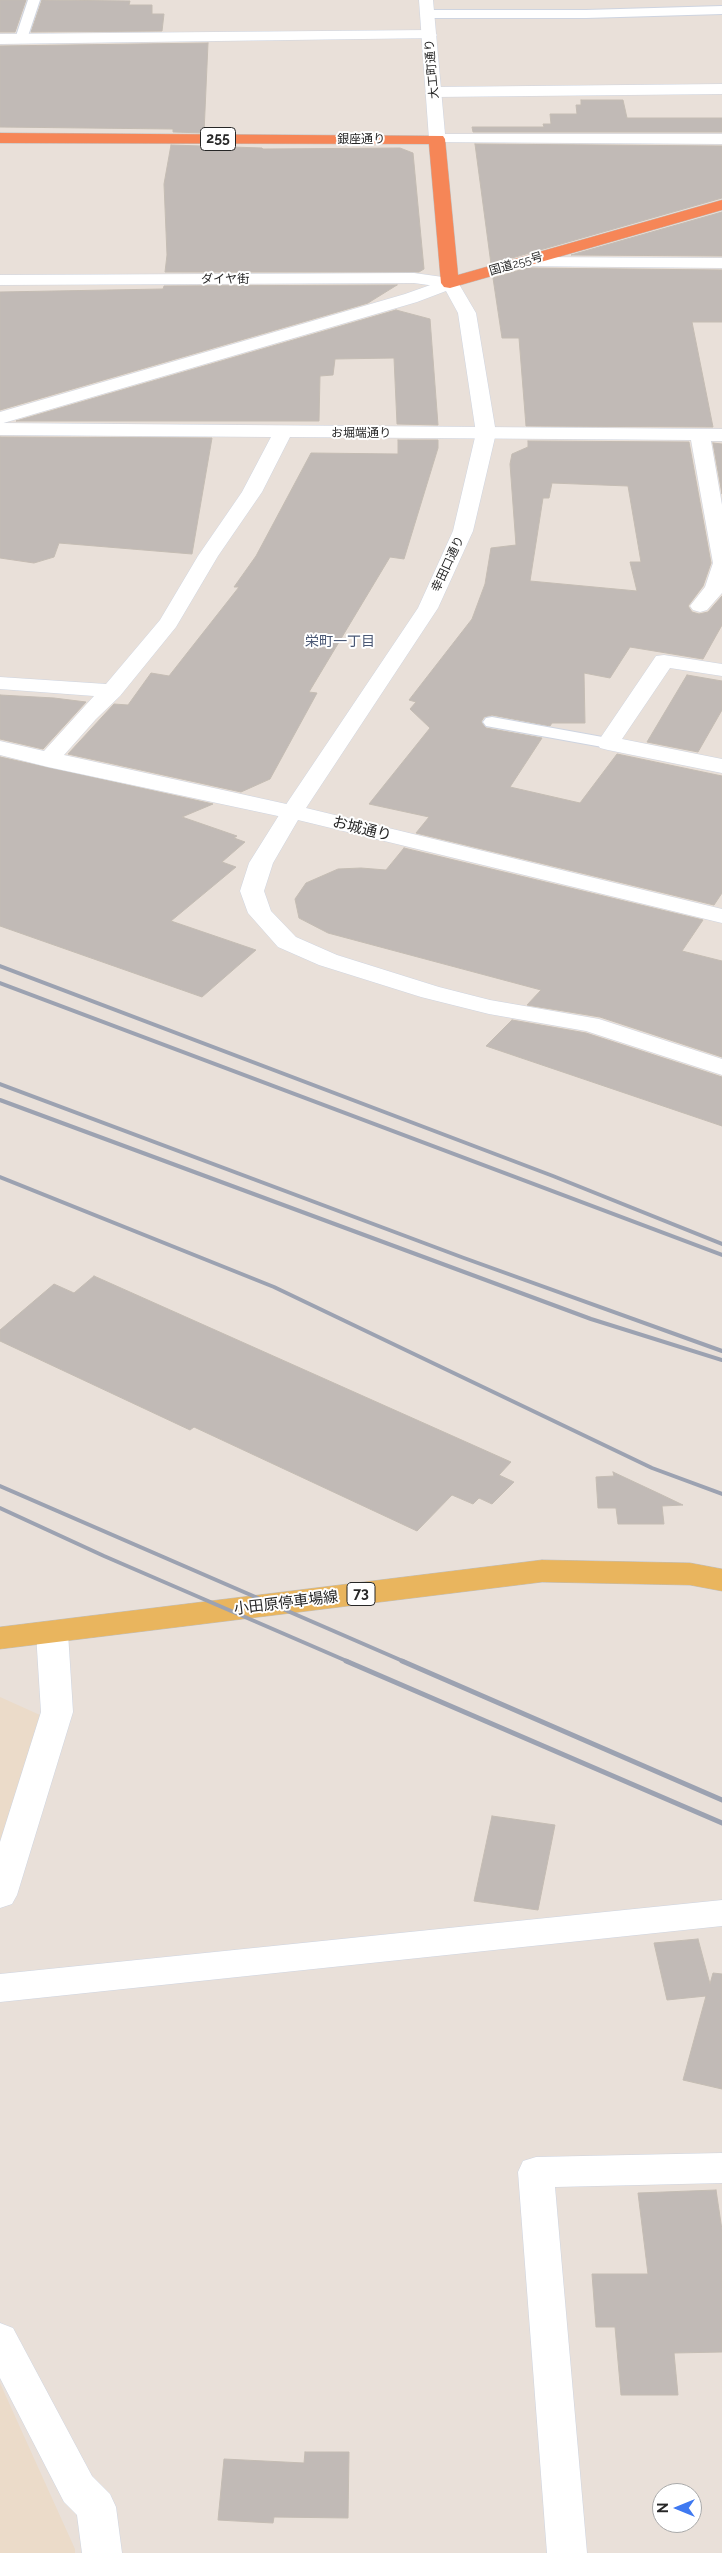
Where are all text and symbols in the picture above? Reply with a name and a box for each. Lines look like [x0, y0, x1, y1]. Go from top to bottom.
street label: 大工町通り [422, 38, 442, 100]
road number: 255 [200, 128, 236, 150]
street label: 銀座通り [337, 132, 385, 146]
street label: 国道255号 [487, 249, 545, 279]
street label: ダイヤ街 [201, 272, 249, 286]
street label: お堀端通り [331, 426, 391, 440]
street label: 幸田口通り [429, 534, 467, 594]
district label: 栄町一丁目 [305, 634, 375, 650]
street label: お城通り [331, 813, 393, 845]
road number: 73 [347, 1582, 375, 1606]
street label: 小田原停車場線 [233, 1588, 339, 1618]
north arrow [652, 2483, 702, 2533]
text: N [655, 2503, 671, 2513]

